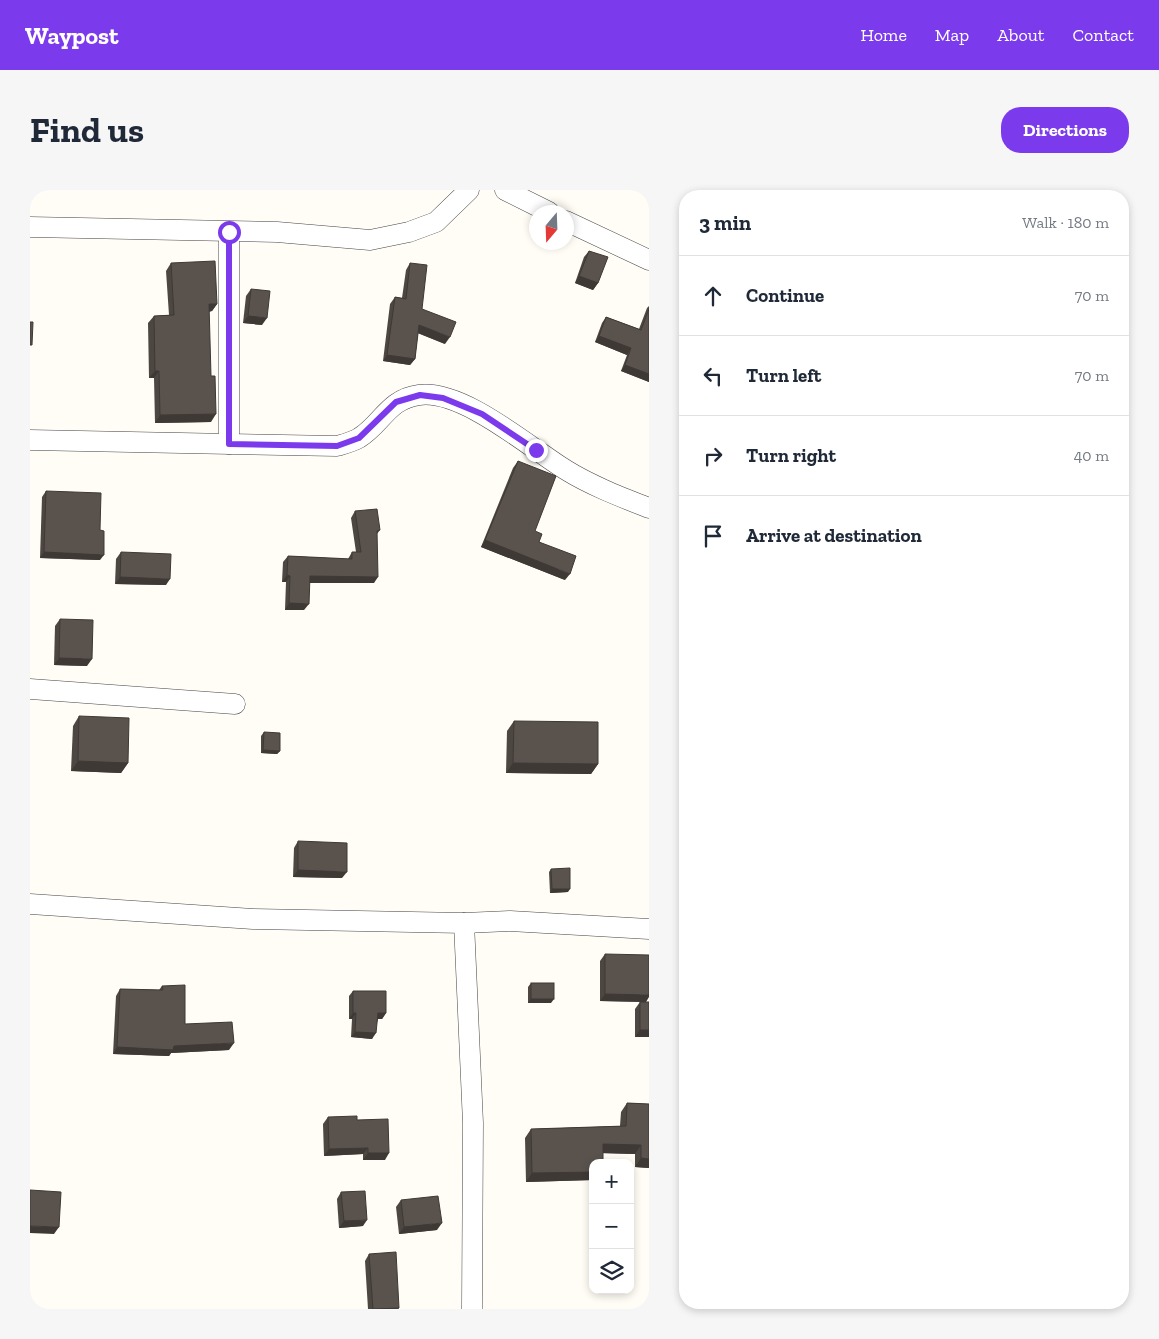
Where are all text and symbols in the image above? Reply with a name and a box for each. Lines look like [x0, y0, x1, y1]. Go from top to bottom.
text: Waypost [25, 21, 119, 50]
text: Home [860, 24, 907, 46]
text: Map [935, 24, 969, 46]
text: About [997, 24, 1044, 46]
text: Contact [1072, 24, 1134, 46]
button: Directions [1001, 107, 1129, 153]
text: Find us [30, 109, 144, 151]
north arrow [529, 205, 574, 250]
text: 3 min [699, 210, 751, 235]
text: Walk · 180 m [1022, 213, 1109, 232]
route start [218, 221, 241, 244]
icon: ahead [699, 282, 727, 310]
text: Continue [746, 284, 824, 307]
text: 70 m [1075, 286, 1109, 305]
icon: left [699, 362, 727, 390]
text: Turn left [746, 364, 821, 387]
text: 70 m [1075, 366, 1109, 385]
route end [525, 439, 548, 462]
icon: right [699, 442, 727, 470]
text: Turn right [746, 444, 836, 467]
text: 40 m [1074, 446, 1109, 465]
icon: arrive [699, 522, 727, 550]
text: Arrive at destination [746, 524, 922, 547]
map controls [589, 1159, 634, 1294]
button: + [589, 1159, 634, 1204]
button: − [589, 1204, 634, 1249]
button: layers [589, 1249, 634, 1294]

